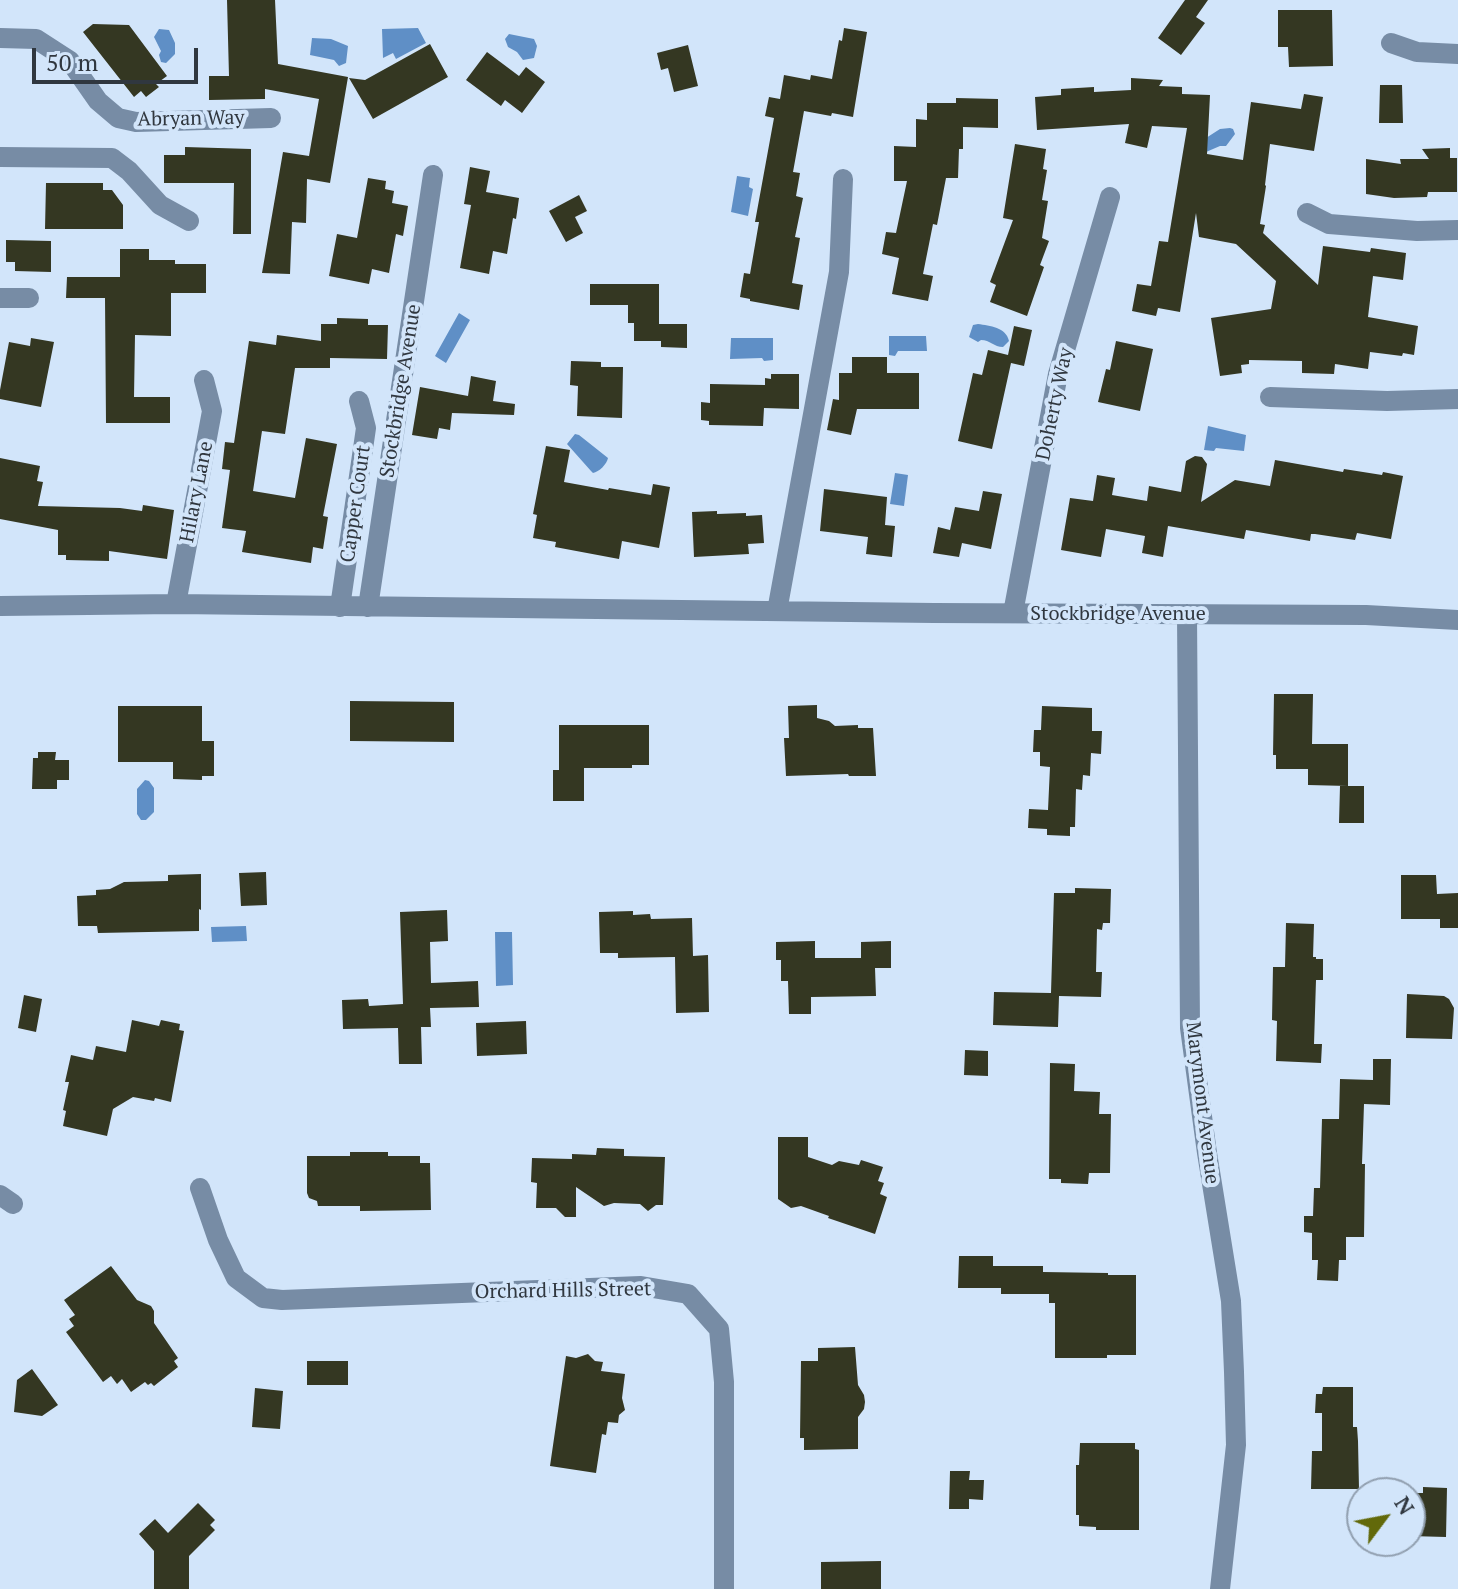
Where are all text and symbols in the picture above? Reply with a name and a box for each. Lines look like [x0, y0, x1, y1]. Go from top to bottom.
scale bar [36, 32, 202, 82]
text: 50 m [46, 46, 98, 78]
street label: Abryan Way [137, 106, 245, 132]
street label: Stockbridge Avenue [375, 302, 427, 480]
street label: Doherty Way [1031, 345, 1079, 463]
street label: Hilary Lane [175, 439, 219, 545]
street label: Capper Court [336, 444, 376, 564]
street label: Stockbridge Avenue [1030, 602, 1206, 626]
street label: Marymont Avenue [1180, 1020, 1224, 1186]
street label: Orchard Hills Street [474, 1277, 652, 1305]
north arrow [1346, 1477, 1426, 1557]
text: N [1388, 1490, 1422, 1520]

